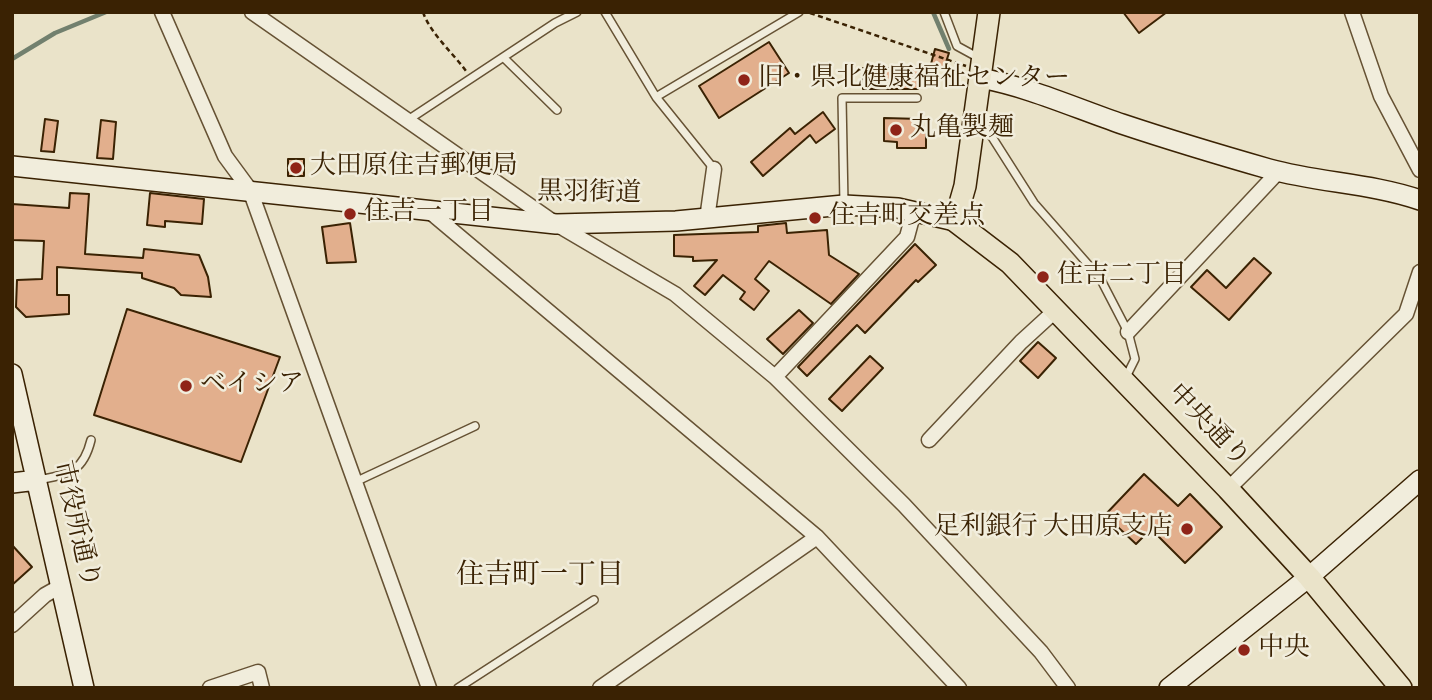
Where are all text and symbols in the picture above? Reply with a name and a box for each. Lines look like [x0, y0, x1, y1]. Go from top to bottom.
place label: 旧・県北健康福祉センター [758, 64, 1070, 96]
marker: 旧・県北健康福祉センター [736, 72, 752, 88]
place label: 丸亀製麺 [910, 114, 1014, 146]
marker: 丸亀製麺 [888, 122, 904, 138]
place label: 大田原住吉郵便局 [310, 152, 518, 184]
marker: 大田原住吉郵便局 [288, 160, 304, 176]
street label: 黒羽街道 [537, 178, 641, 212]
place label: 住吉一丁目 [364, 198, 494, 230]
place label: 住吉町交差点 [829, 202, 985, 234]
marker: 住吉一丁目 [342, 206, 358, 222]
marker: 住吉町交差点 [807, 210, 823, 226]
place label: 住吉二丁目 [1057, 261, 1187, 293]
marker: 住吉二丁目 [1035, 269, 1051, 285]
place label: ベイシア [200, 370, 304, 402]
marker: ベイシア [178, 378, 194, 394]
street label: 中央通り [1160, 379, 1254, 475]
street label: 市役所通り [44, 458, 104, 592]
place label: 足利銀行 大田原支店 [934, 513, 1173, 545]
marker: 足利銀行 大田原支店 [1179, 521, 1195, 537]
district label: 住吉町一丁目 [456, 561, 624, 595]
place label: 中央 [1258, 634, 1310, 666]
marker: 中央 [1236, 642, 1252, 658]

